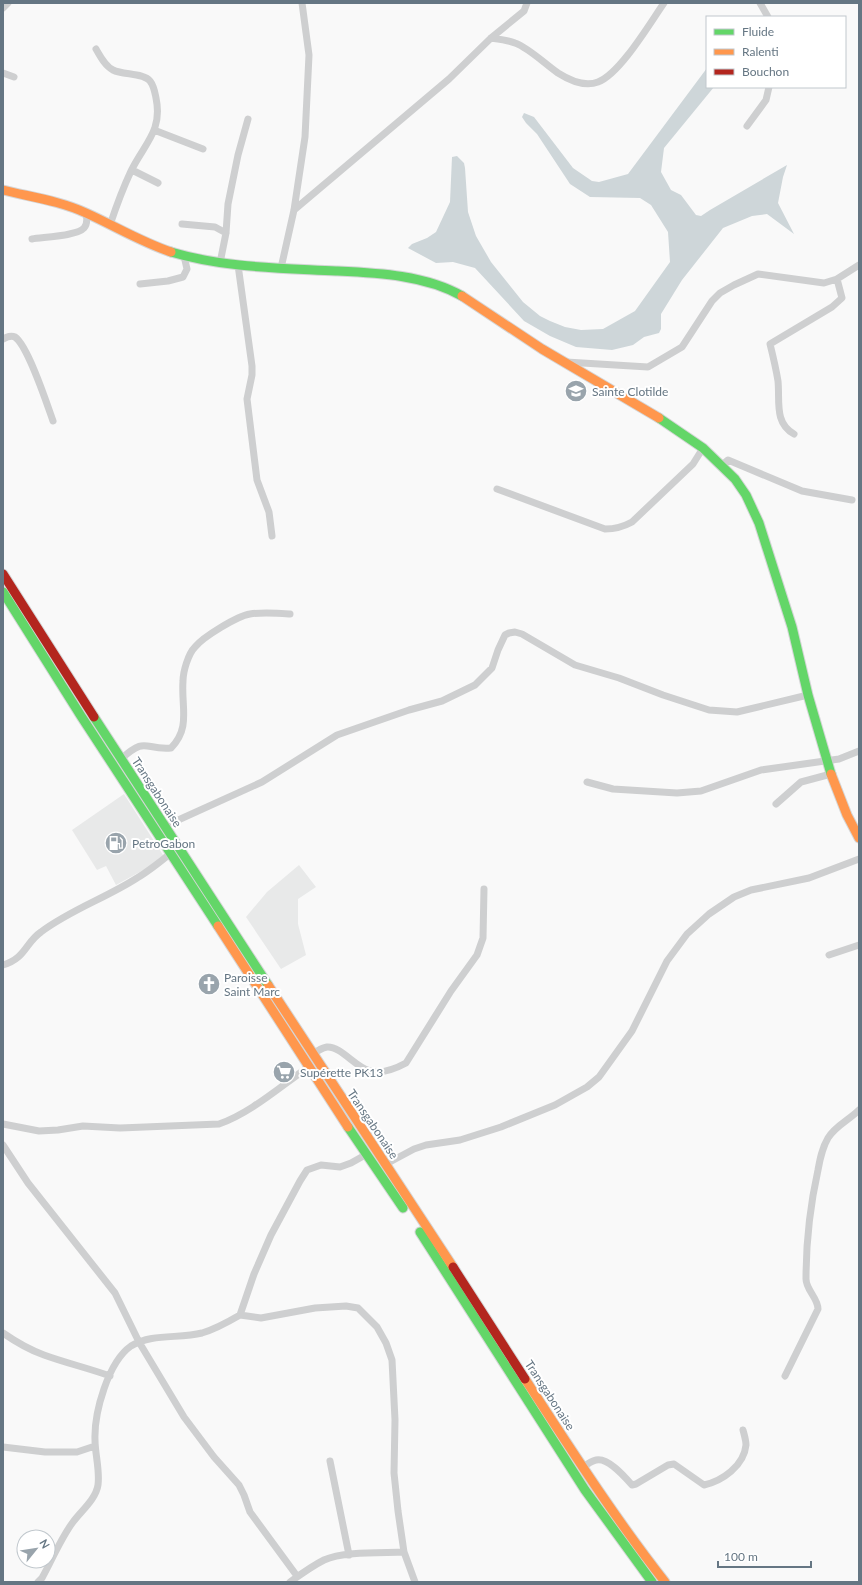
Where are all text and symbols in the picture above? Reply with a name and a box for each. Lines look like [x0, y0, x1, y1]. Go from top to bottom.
legend [706, 16, 846, 88]
text: Fluide [742, 24, 774, 39]
text: Ralenti [742, 44, 779, 59]
text: Bouchon [742, 64, 789, 79]
school or university icon: Sainte Clotilde [563, 378, 589, 404]
place label: Sainte Clotilde [592, 384, 668, 399]
street label: Transgabonaise [129, 754, 185, 830]
fuel station icon: PetroGabon [103, 830, 129, 856]
place label: PetroGabon [132, 836, 195, 851]
place label: Paroisse Saint Marc [224, 970, 280, 999]
church icon: Paroisse Saint Marc [196, 971, 222, 997]
supermarket icon: Supérette PK13 [271, 1059, 297, 1085]
place label: Supérette PK13 [300, 1065, 383, 1080]
street label: Transgabonaise [344, 1086, 402, 1162]
street label: Transgabonaise [522, 1357, 578, 1433]
north arrow [16, 1529, 56, 1569]
text: N [37, 1537, 53, 1551]
scale bar [718, 1543, 811, 1569]
text: 100 m [724, 1549, 758, 1564]

